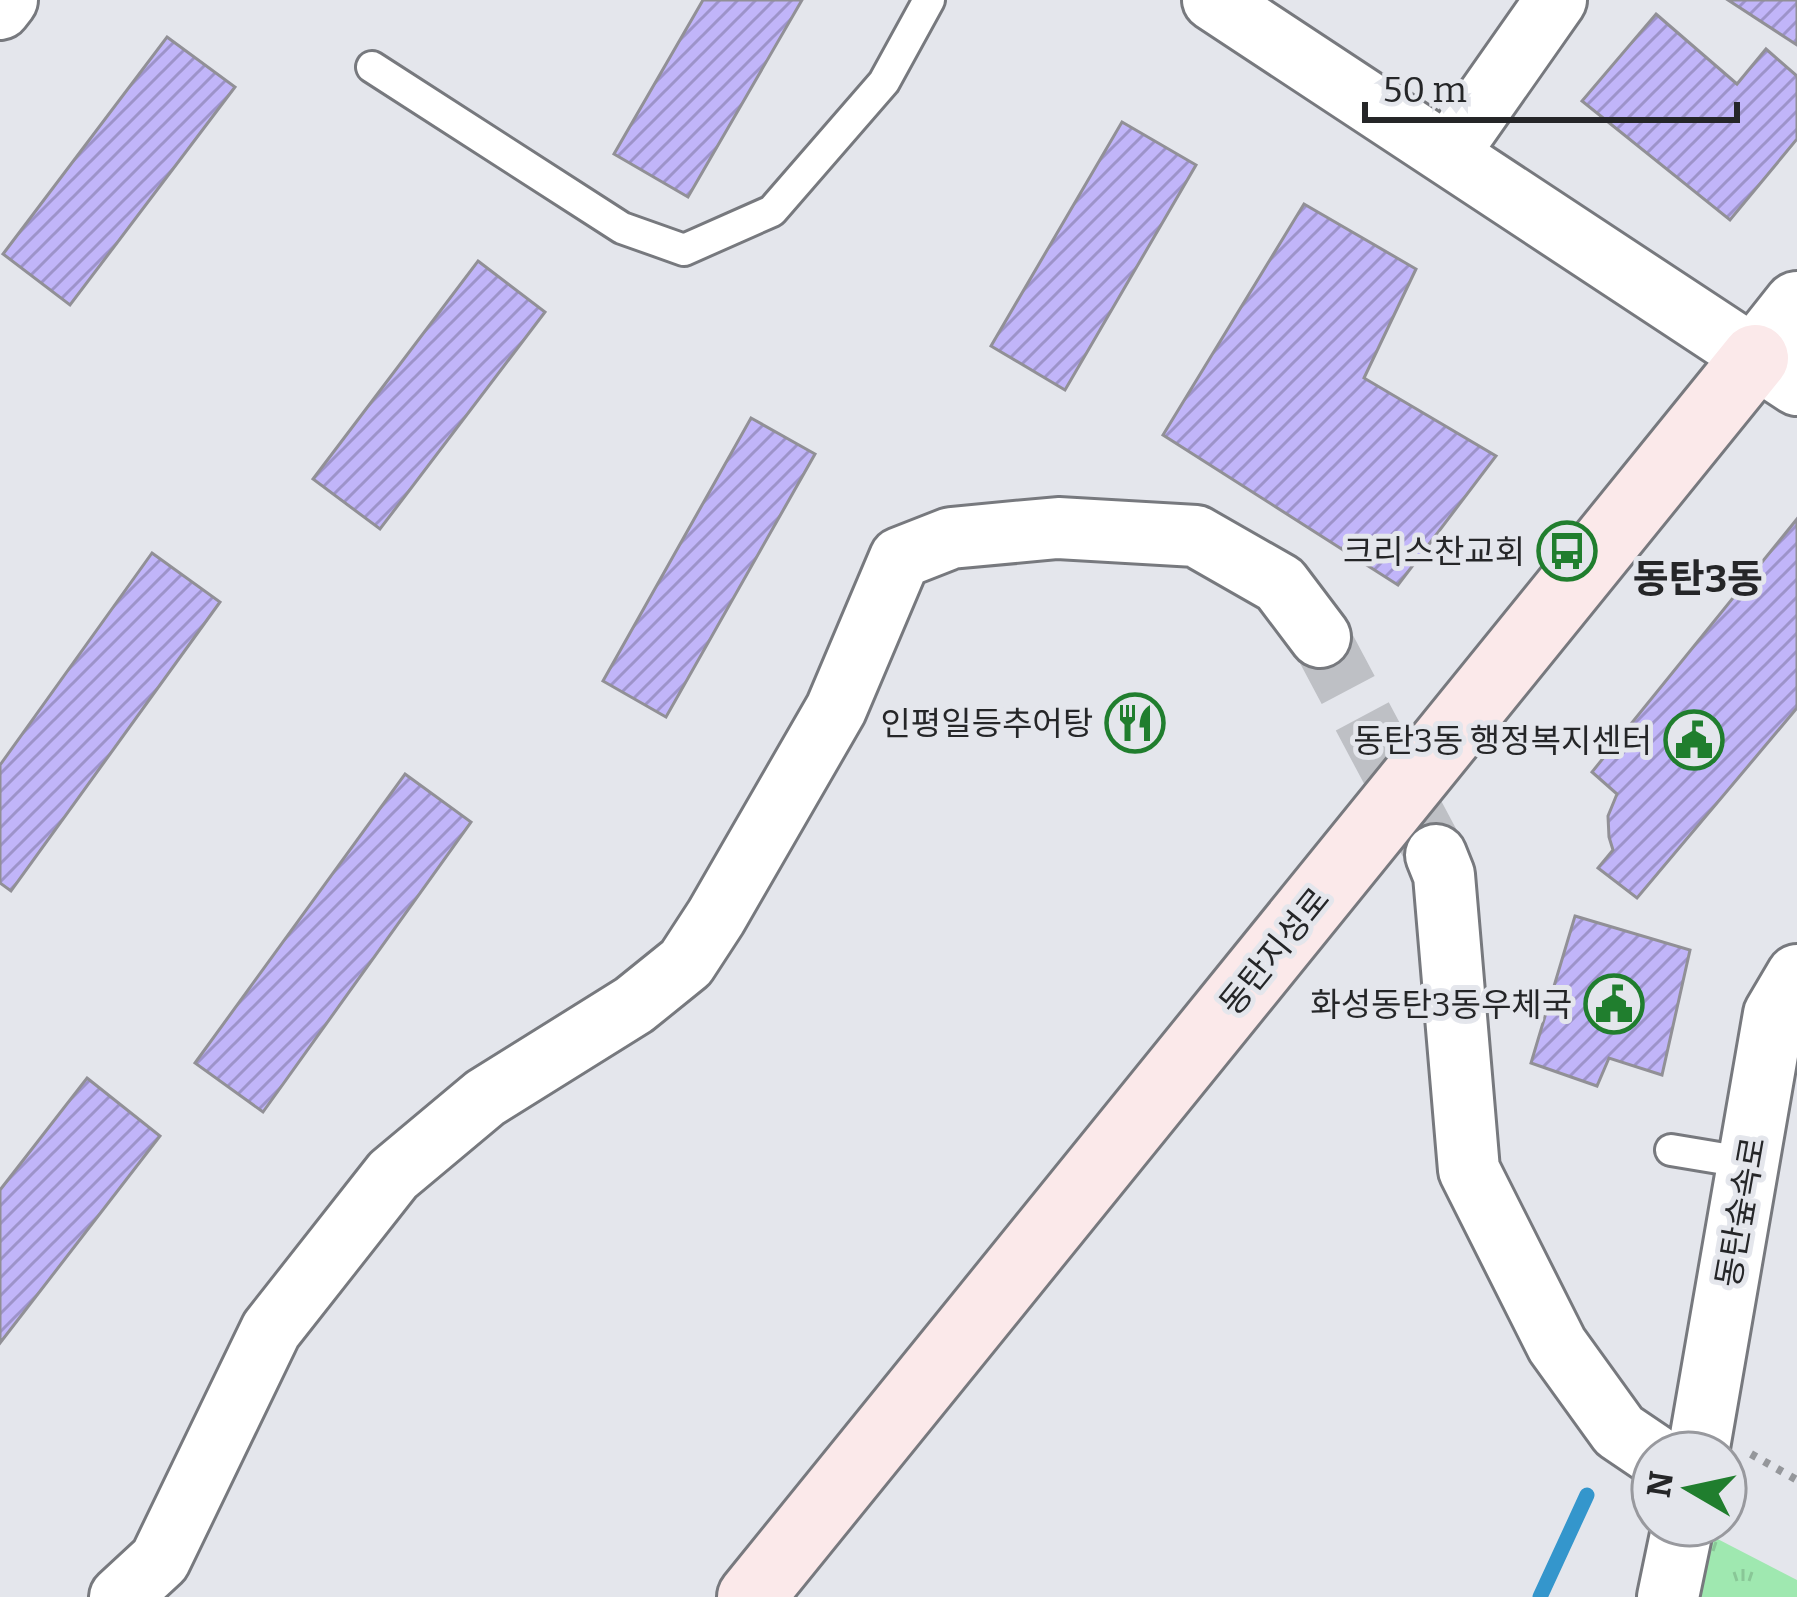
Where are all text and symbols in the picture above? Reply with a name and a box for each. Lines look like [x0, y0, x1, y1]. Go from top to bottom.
scale bar [1365, 48, 1737, 122]
text: 50 m [1383, 68, 1467, 112]
bus stop icon: 크리스찬교회 [1536, 520, 1598, 582]
place label: 크리스찬교회 [1343, 532, 1525, 572]
district label: 동탄3동 [1633, 556, 1763, 602]
restaurant icon: 인평일등추어탕 [1104, 692, 1166, 754]
place label: 인평일등추어탕 [880, 704, 1093, 744]
public building icon: 동탄3동 행정복지센터 [1663, 709, 1725, 771]
place label: 동탄3동 행정복지센터 [1353, 721, 1652, 761]
street label: 동탄지성로 [1211, 880, 1338, 1023]
public building icon: 화성동탄3동우체국 [1583, 973, 1645, 1035]
place label: 화성동탄3동우체국 [1310, 985, 1572, 1025]
street label: 동탄숲속로 [1708, 1134, 1774, 1290]
north arrow [1629, 1429, 1749, 1549]
text: N [1639, 1469, 1682, 1500]

